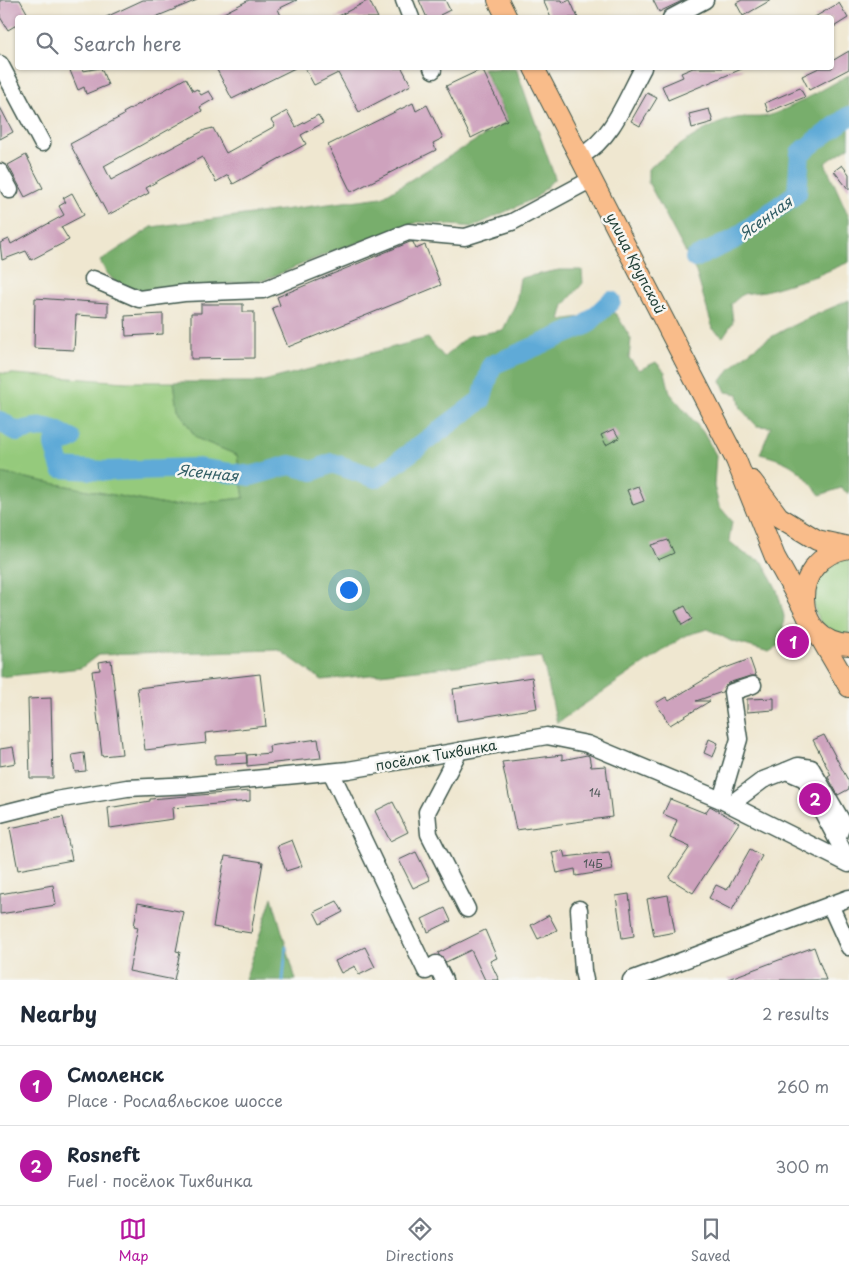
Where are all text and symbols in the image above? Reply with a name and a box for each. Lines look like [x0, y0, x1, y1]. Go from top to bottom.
search box [15, 15, 834, 70]
icon: search [33, 29, 61, 57]
text: Search here [73, 29, 182, 57]
water label: Ясенная [734, 189, 797, 244]
street label: улица Крупской [601, 209, 671, 317]
water label: Ясенная [177, 457, 240, 487]
your location [336, 577, 362, 603]
pin: 1 [777, 623, 809, 661]
street label: посёлок Тихвинка [374, 734, 499, 776]
pin: 2 [799, 780, 831, 818]
house number: 14 [589, 784, 601, 801]
house number: 14Б [583, 855, 603, 872]
text: Nearby [20, 997, 97, 1029]
text: 2 results [762, 1001, 829, 1025]
text: Смоленск [67, 1060, 164, 1088]
text: 1 [32, 1074, 40, 1098]
text: 260 m [777, 1074, 829, 1098]
text: Place · Рославльское шоссе [67, 1088, 283, 1112]
text: Rosneft [67, 1140, 140, 1168]
text: 2 [30, 1154, 42, 1178]
text: 300 m [775, 1154, 829, 1178]
text: Fuel · посёлок Тихвинка [67, 1168, 253, 1192]
tab: Map [119, 1215, 148, 1266]
tab: Directions [386, 1215, 454, 1266]
tab: Saved [691, 1215, 730, 1266]

